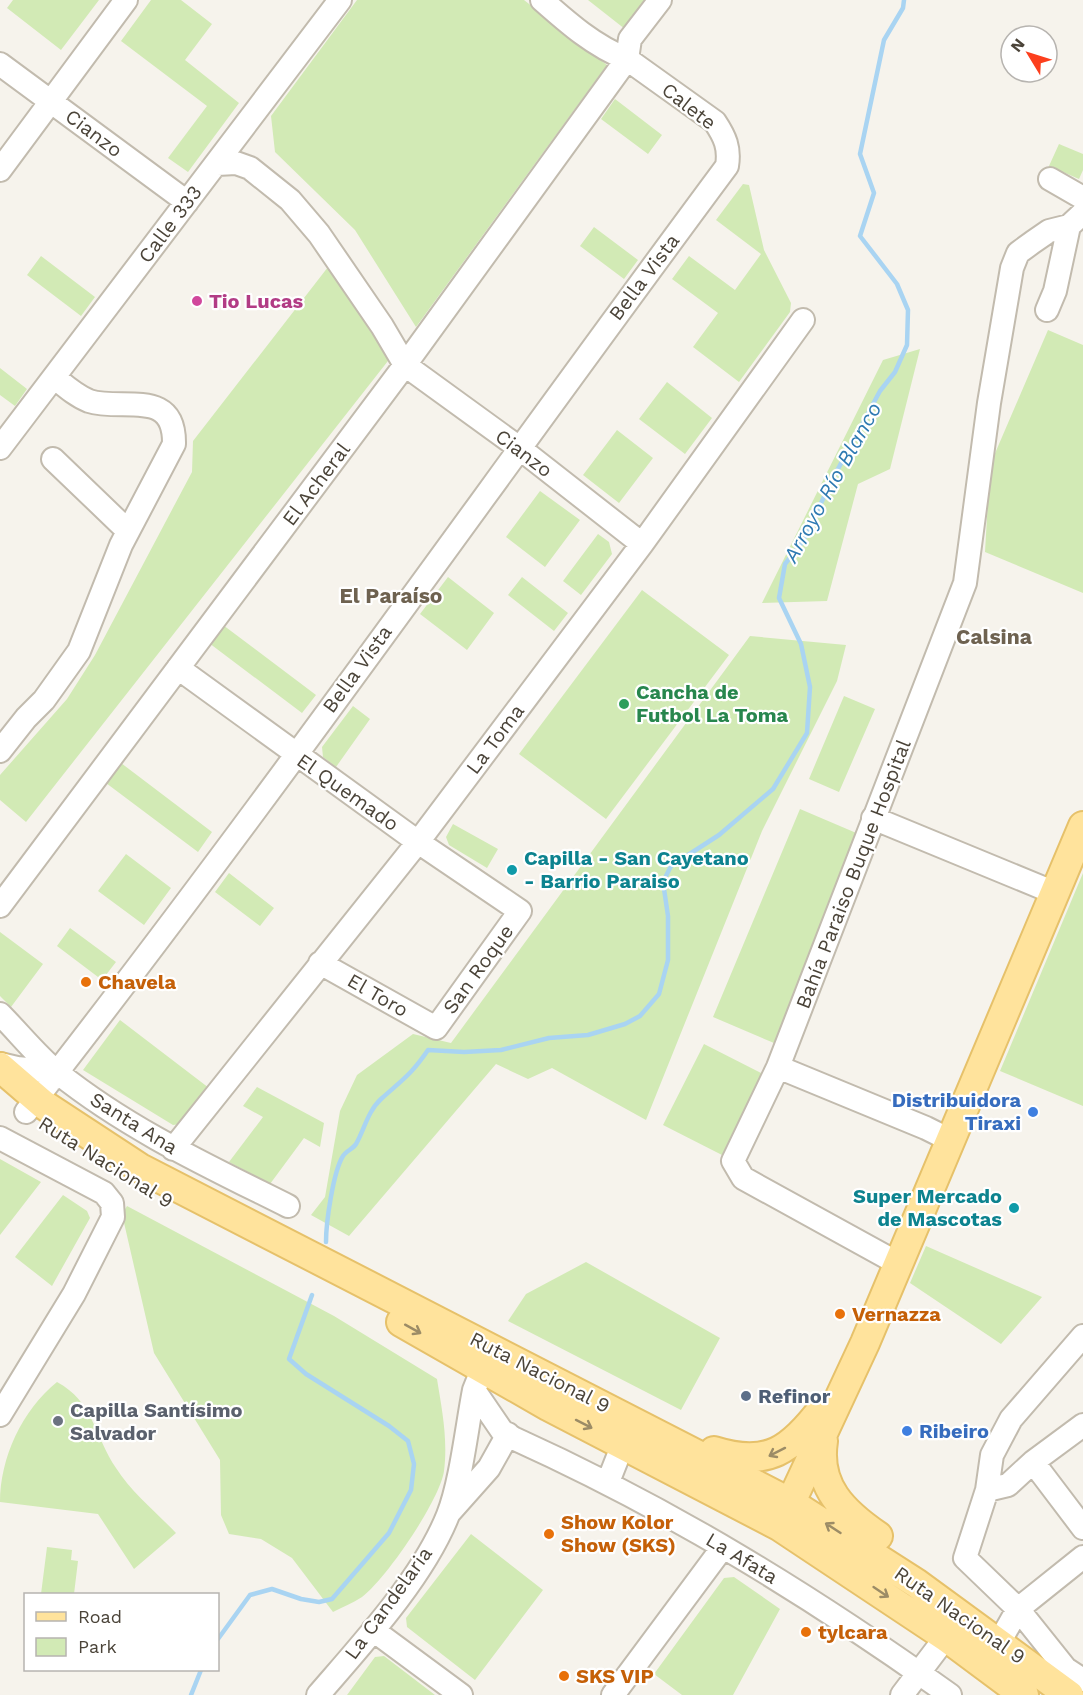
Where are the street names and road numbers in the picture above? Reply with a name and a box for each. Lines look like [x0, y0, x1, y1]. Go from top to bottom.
street label: Calete [657, 77, 721, 135]
street label: Cianzo [61, 104, 127, 162]
street label: Calle 333 [133, 181, 207, 267]
street label: Bella Vista [604, 229, 684, 325]
street label: Cianzo [491, 424, 557, 482]
street label: El Acheral [277, 438, 355, 530]
street label: Bella Vista [317, 621, 397, 717]
street label: La Toma [461, 699, 529, 779]
street label: Bahía Paraiso Buque Hospital [790, 736, 916, 1012]
street label: El Quemado [292, 748, 404, 836]
street label: San Roque [438, 920, 518, 1018]
street label: El Toro [343, 968, 413, 1022]
street label: Santa Ana [86, 1087, 182, 1159]
street label: Ruta Nacional 9 [34, 1111, 178, 1213]
street label: Ruta Nacional 9 [466, 1326, 614, 1418]
street label: La Afata [702, 1527, 782, 1589]
street label: La Candelaria [339, 1542, 437, 1664]
street label: Ruta Nacional 9 [890, 1561, 1030, 1669]

